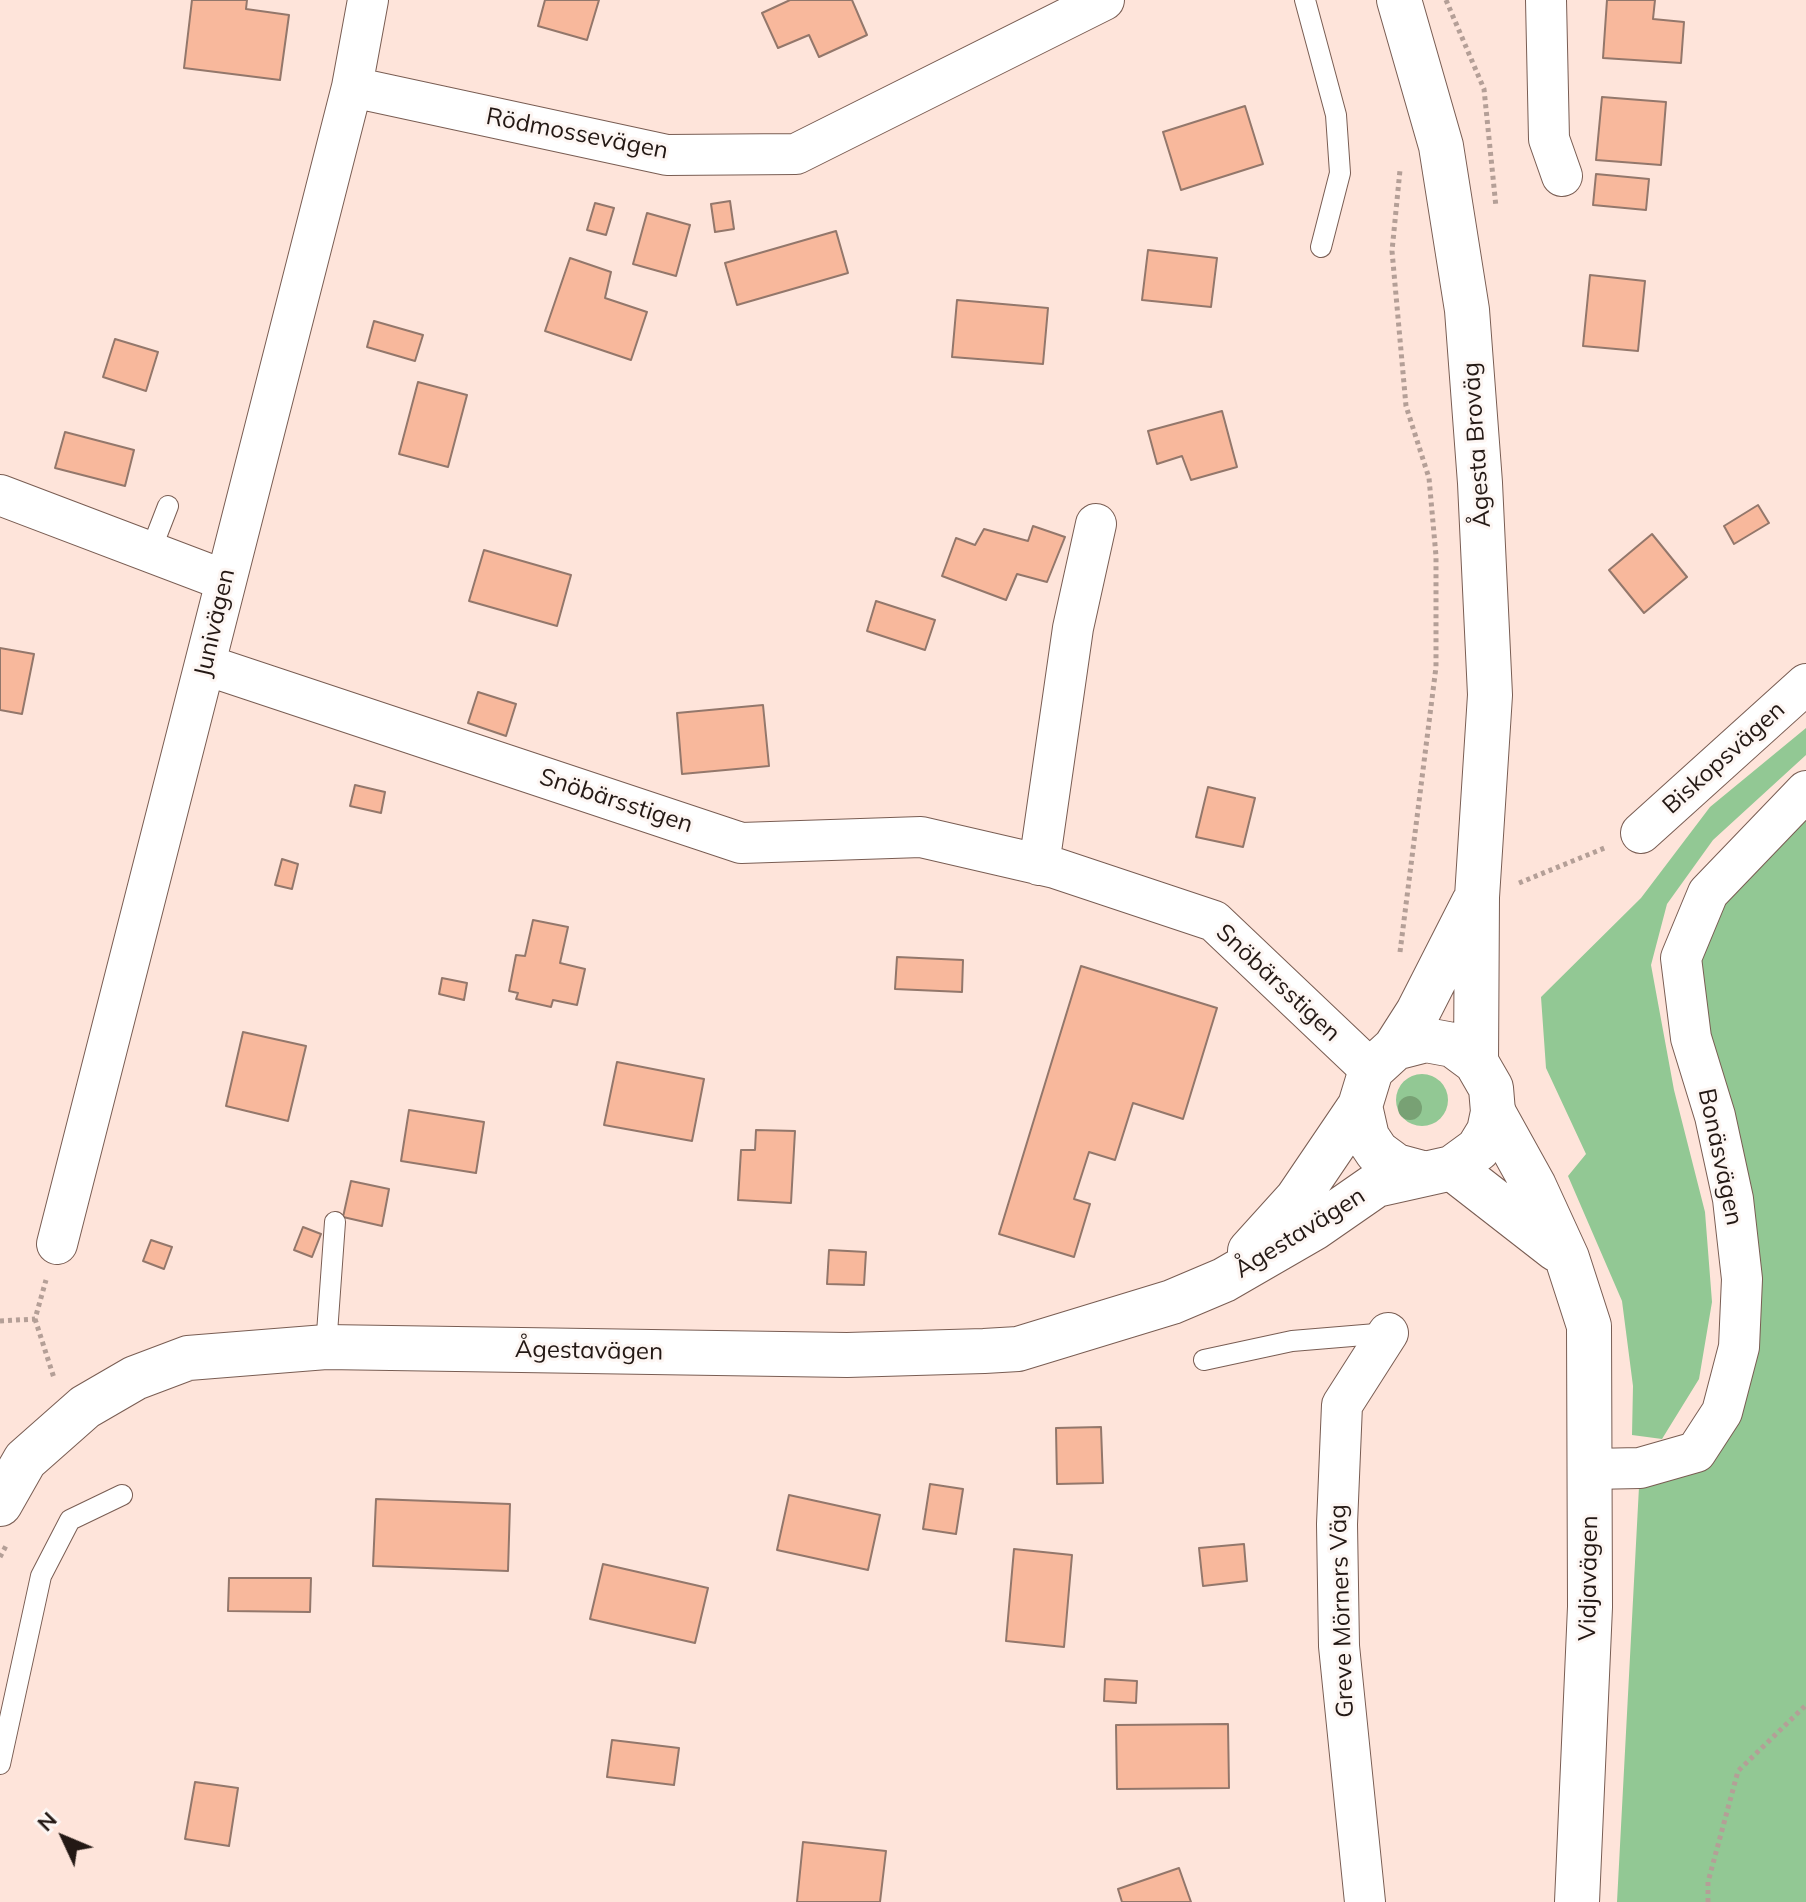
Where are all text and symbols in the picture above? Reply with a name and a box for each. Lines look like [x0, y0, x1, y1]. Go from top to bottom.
street label: Rödmossevägen [484, 102, 670, 166]
street label: Ågesta Broväg [1457, 361, 1497, 529]
street label: Junivägen [189, 566, 241, 680]
street label: Biskopsvägen [1657, 696, 1791, 820]
street label: Snöbärsstigen [536, 763, 696, 839]
street label: Snöbärsstigen [1210, 918, 1346, 1048]
street label: Bonäsvägen [1691, 1086, 1749, 1228]
street label: Ågestavägen [1230, 1182, 1370, 1284]
street label: Ågestavägen [515, 1335, 663, 1367]
street label: Greve Mörners Väg [1324, 1504, 1360, 1718]
street label: Vidjavägen [1574, 1515, 1604, 1641]
north arrow [24, 1798, 104, 1878]
text: N [31, 1806, 63, 1837]

